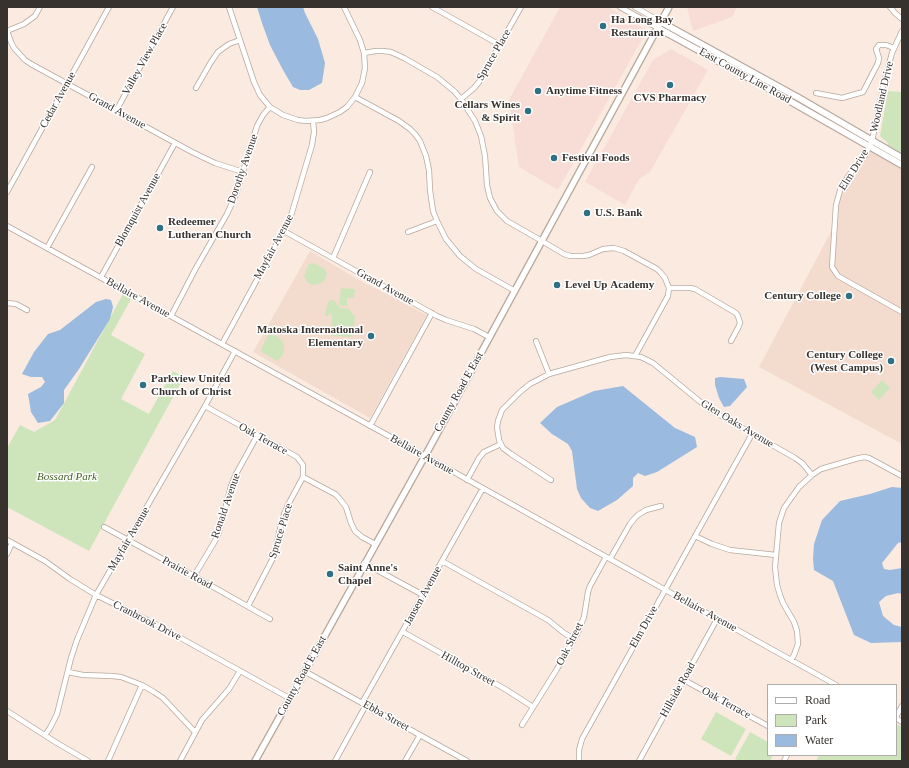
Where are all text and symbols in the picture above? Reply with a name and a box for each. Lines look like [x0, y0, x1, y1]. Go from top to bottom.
place label: Ha Long Bay Restaurant [611, 13, 673, 39]
street label: Valley View Place [120, 21, 170, 97]
marker: Ha Long Bay Restaurant [598, 21, 608, 31]
street label: Spruce Place [474, 27, 514, 83]
street label: East County Line Road [697, 45, 793, 107]
street label: Woodland Drive [867, 60, 897, 134]
street label: Cedar Avenue [37, 70, 79, 130]
marker: CVS Pharmacy [665, 80, 675, 90]
place label: Anytime Fitness [546, 84, 622, 98]
marker: Anytime Fitness [533, 86, 543, 96]
street label: Grand Avenue [86, 90, 148, 132]
place label: CVS Pharmacy [633, 91, 707, 105]
place label: Cellars Wines & Spirit [455, 98, 520, 124]
marker: Cellars Wines & Spirit [523, 106, 533, 116]
street label: Dorothy Avenue [225, 132, 261, 206]
street label: Elm Drive [836, 147, 872, 193]
place label: Festival Foods [562, 151, 630, 165]
marker: Festival Foods [549, 153, 559, 163]
street label: Blomquist Avenue [112, 171, 164, 249]
place label: U.S. Bank [595, 206, 642, 220]
marker: U.S. Bank [582, 208, 592, 218]
street label: Mayfair Avenue [251, 212, 297, 282]
place label: Redeemer Lutheran Church [168, 215, 251, 241]
marker: Redeemer Lutheran Church [155, 223, 165, 233]
street label: Grand Avenue [354, 266, 416, 308]
street label: Bellaire Avenue [104, 275, 172, 321]
place label: Level Up Academy [565, 278, 654, 292]
marker: Level Up Academy [552, 280, 562, 290]
place label: Century College [764, 289, 841, 303]
marker: Century College [844, 291, 854, 301]
place label: Matoska International Elementary [257, 323, 363, 349]
marker: Matoska International Elementary [366, 331, 376, 341]
place label: Century College (West Campus) [806, 348, 883, 374]
street label: County Road E East [432, 350, 486, 434]
marker: Century College (West Campus) [886, 356, 896, 366]
place label: Parkview United Church of Christ [151, 372, 231, 398]
marker: Parkview United Church of Christ [138, 380, 148, 390]
street label: Glen Oaks Avenue [698, 397, 776, 451]
street label: Oak Terrace [236, 420, 290, 458]
street label: Bellaire Avenue [388, 432, 456, 478]
park label: Bossard Park [37, 470, 97, 484]
street label: Ronald Avenue [209, 472, 243, 540]
street label: Spruce Place [266, 502, 296, 560]
street label: Mayfair Avenue [105, 505, 153, 573]
street label: Prairie Road [160, 554, 214, 592]
place label: Saint Anne's Chapel [338, 561, 398, 587]
street label: Jansen Avenue [401, 564, 445, 628]
marker: Saint Anne's Chapel [325, 569, 335, 579]
street label: Bellaire Avenue [671, 589, 739, 635]
street label: Cranbrook Drive [111, 598, 183, 644]
street label: Elm Drive [627, 604, 661, 650]
street label: Oak Street [554, 620, 586, 668]
street label: County Road E East [275, 634, 329, 718]
street label: Hilltop Street [439, 649, 497, 689]
street label: Hillside Road [657, 660, 699, 720]
street label: Oak Terrace [699, 684, 753, 722]
legend [767, 684, 897, 756]
text: Road [805, 693, 830, 707]
street label: Ebba Street [360, 698, 412, 734]
text: Park [805, 713, 827, 727]
text: Water [805, 733, 833, 747]

